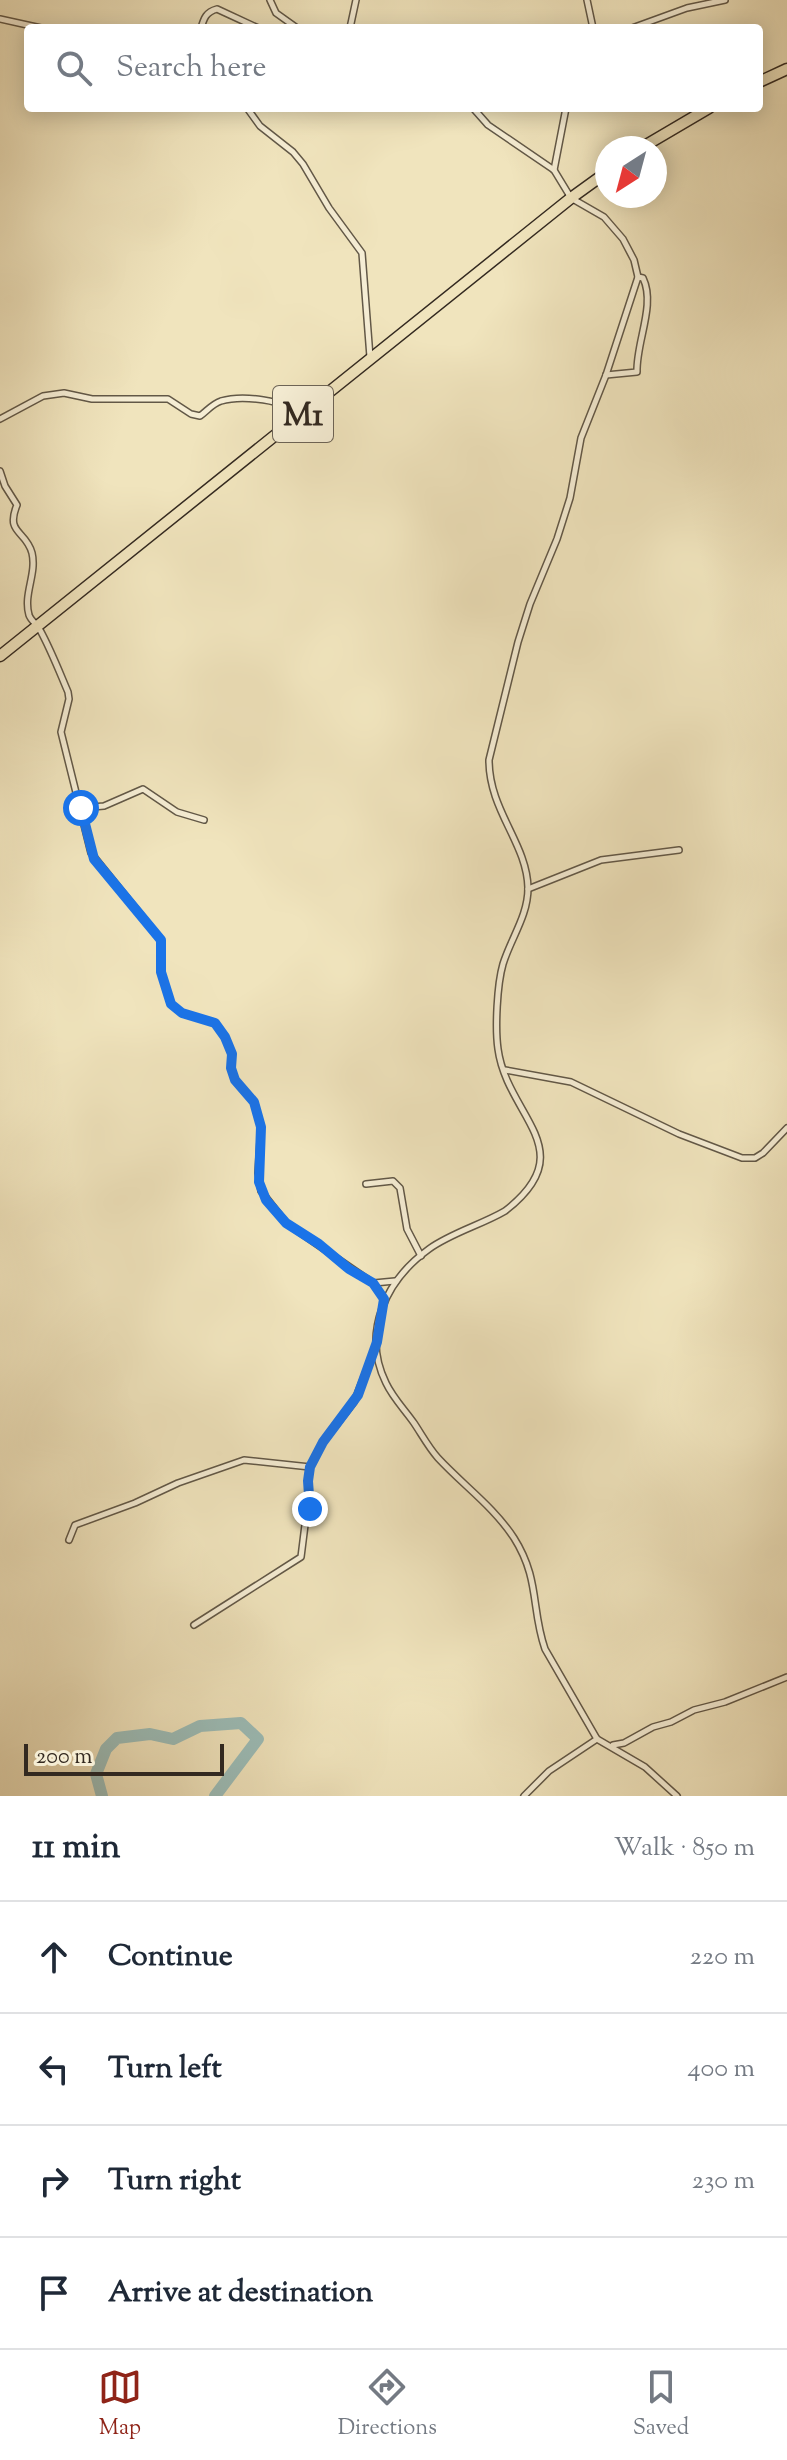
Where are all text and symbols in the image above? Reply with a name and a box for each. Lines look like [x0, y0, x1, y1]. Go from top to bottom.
search box [24, 24, 763, 112]
icon: search [52, 46, 96, 90]
text: Search here [116, 47, 266, 90]
north arrow [595, 136, 667, 208]
road number: M1 [273, 386, 333, 442]
route start [63, 790, 99, 826]
route end [292, 1491, 328, 1527]
scale bar [24, 1740, 224, 1776]
text: 200 m [36, 1742, 92, 1774]
text: 11 min [32, 1824, 120, 1873]
text: Walk · 850 m [614, 1830, 755, 1867]
icon: ahead [32, 1935, 76, 1979]
text: Continue [108, 1936, 233, 1979]
text: 220 m [690, 1939, 755, 1976]
icon: left [32, 2047, 76, 2091]
text: Turn left [108, 2048, 222, 2091]
text: 400 m [688, 2051, 755, 2088]
icon: right [32, 2159, 76, 2203]
text: Turn right [108, 2160, 241, 2203]
text: 230 m [692, 2163, 755, 2200]
icon: arrive [32, 2271, 76, 2315]
text: Arrive at destination [108, 2272, 373, 2315]
tab: Map [98, 2365, 142, 2445]
tab: Directions [338, 2365, 437, 2445]
tab: Saved [633, 2365, 689, 2445]

